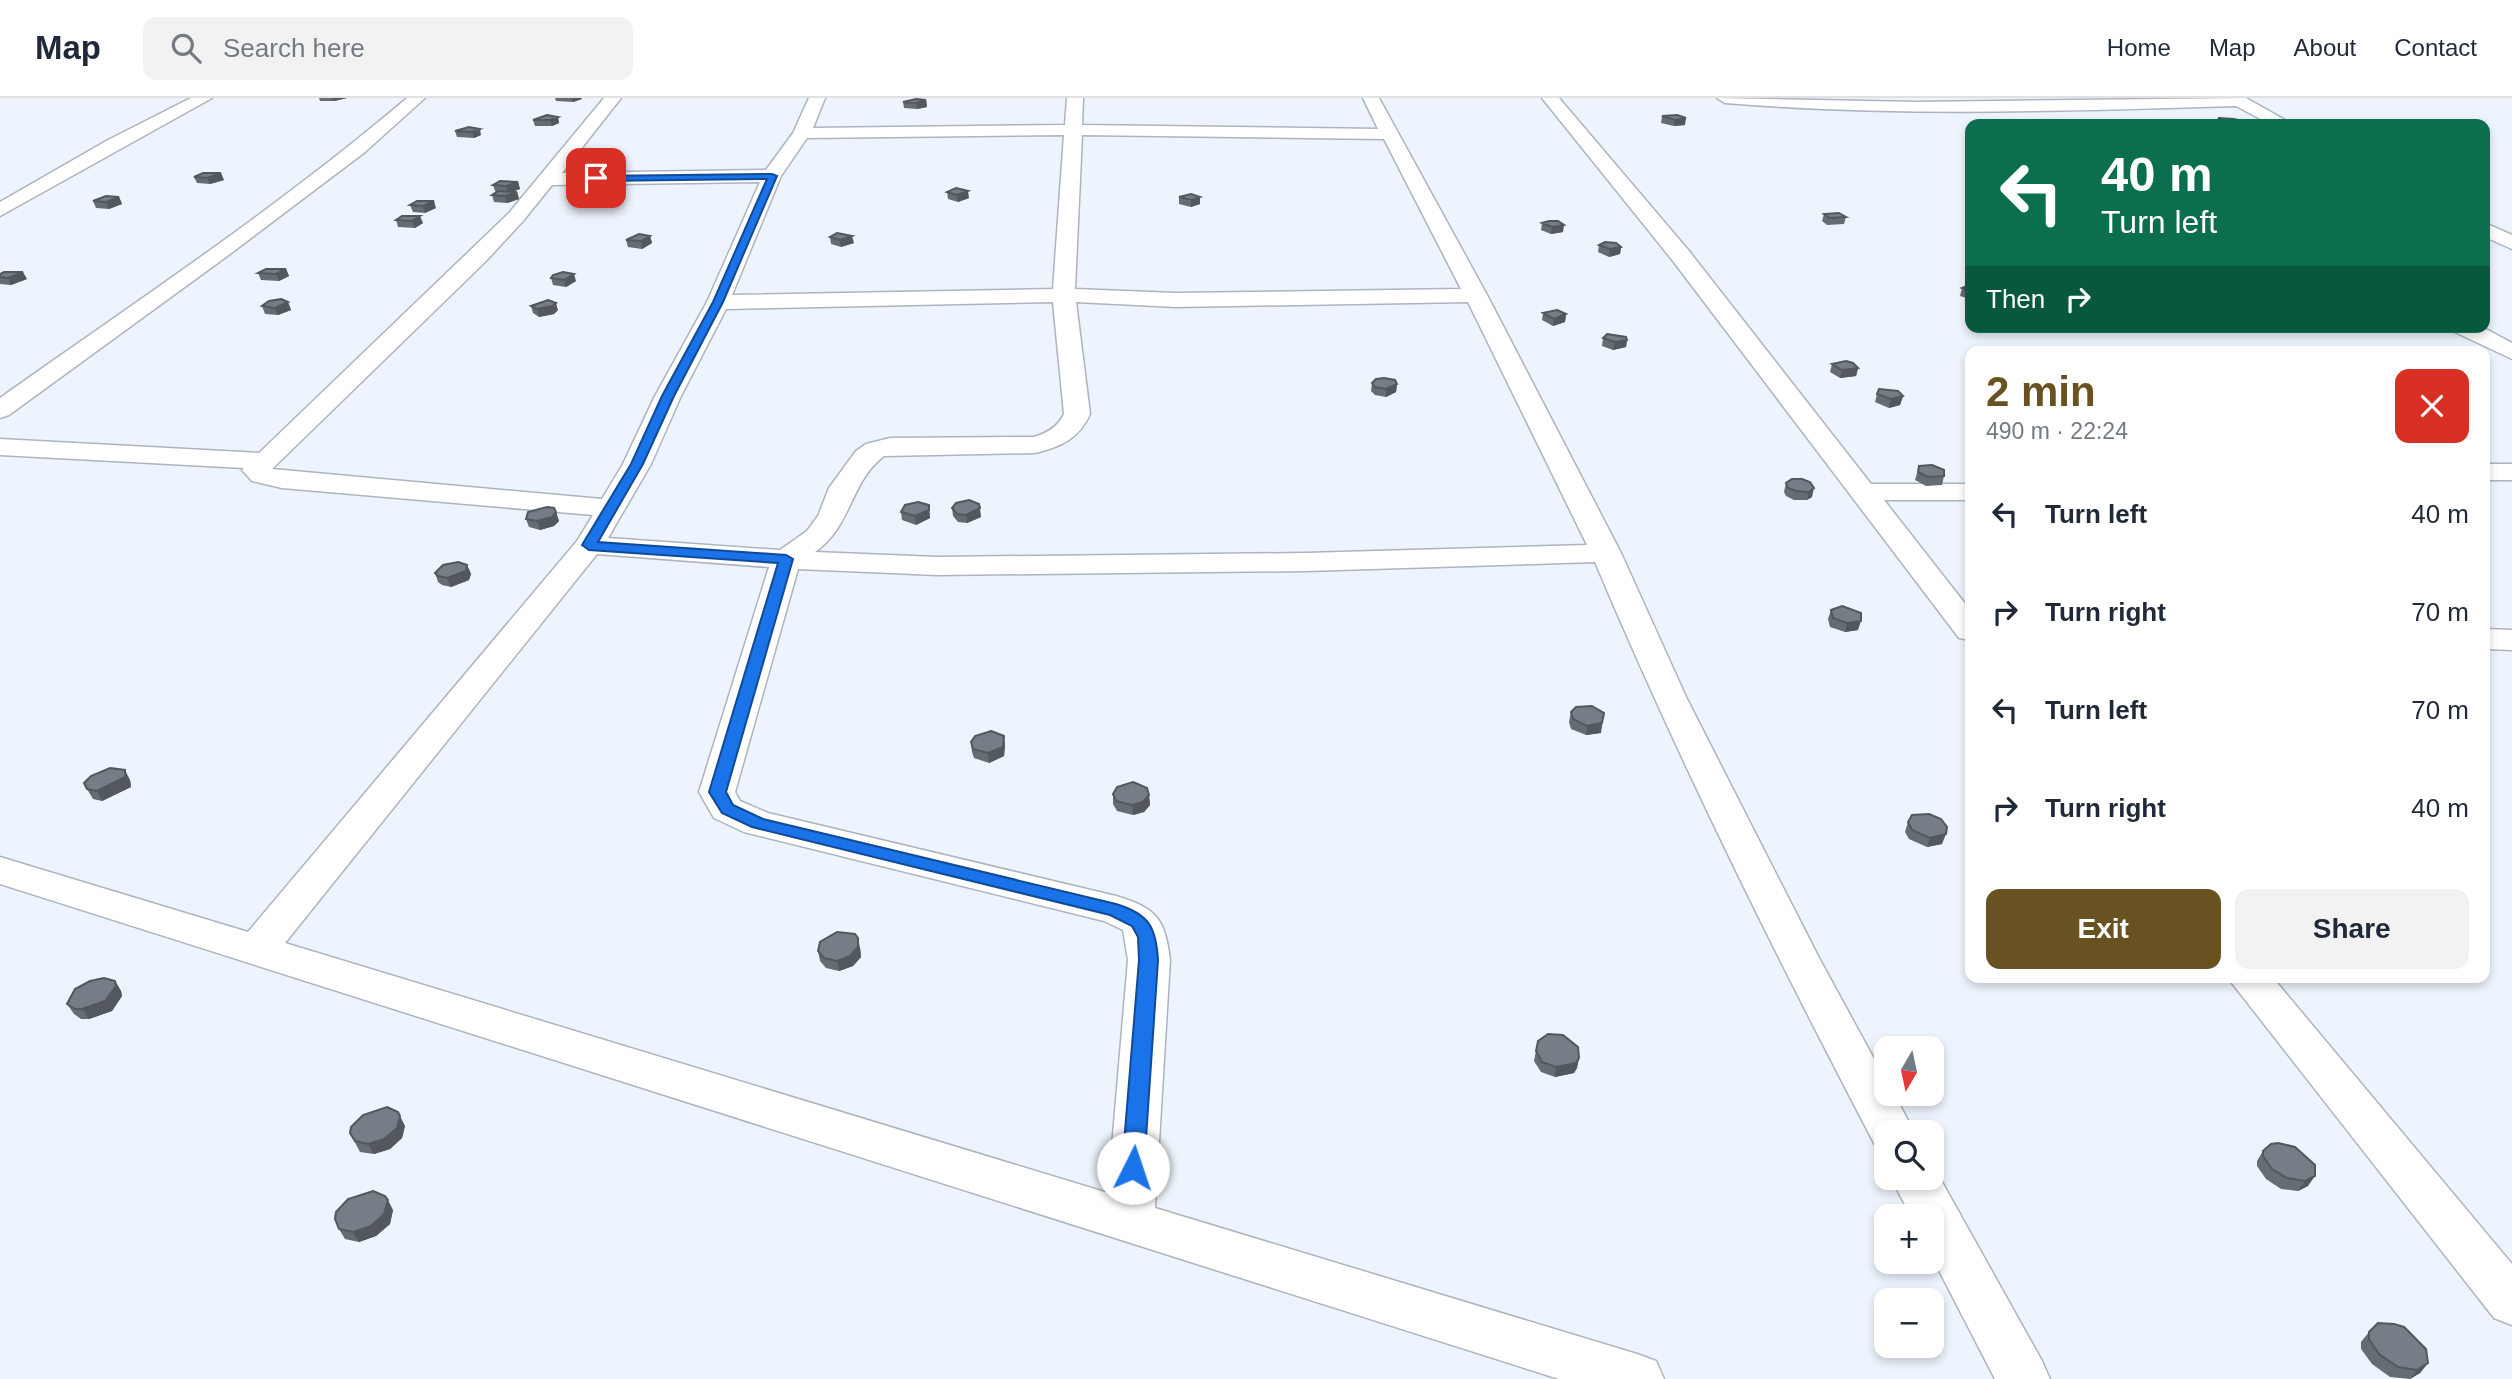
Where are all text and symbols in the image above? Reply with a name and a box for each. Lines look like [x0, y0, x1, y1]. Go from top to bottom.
search box [143, 17, 633, 80]
text: Map [35, 29, 101, 66]
icon: search [167, 29, 205, 67]
text: Search here [223, 33, 365, 63]
text: Home [2107, 34, 2171, 61]
text: Map [2209, 34, 2256, 61]
text: About [2294, 34, 2356, 61]
text: Contact [2394, 34, 2477, 61]
icon: left [1986, 147, 2077, 238]
text: 40 m [2101, 147, 2213, 201]
pin [566, 148, 626, 208]
icon: arrive [577, 159, 615, 197]
text: Turn left [2101, 204, 2217, 240]
icon: right [2059, 280, 2097, 318]
text: Then [1986, 284, 2045, 314]
text: 2 min [1986, 368, 2096, 415]
button: close [2395, 369, 2469, 443]
text: 490 m · 22:24 [1986, 418, 2128, 444]
icon: left [1986, 495, 2024, 533]
text: Turn left [2045, 499, 2147, 529]
text: 40 m [2411, 499, 2469, 529]
icon: right [1986, 593, 2024, 631]
text: Turn right [2045, 597, 2166, 627]
text: 70 m [2411, 597, 2469, 627]
icon: left [1986, 691, 2024, 729]
text: Turn left [2045, 695, 2147, 725]
text: 70 m [2411, 695, 2469, 725]
icon: right [1986, 789, 2024, 827]
text: Turn right [2045, 793, 2166, 823]
text: 40 m [2411, 793, 2469, 823]
button: Exit [1986, 889, 2221, 969]
button: Share [2235, 889, 2469, 969]
north arrow [1874, 1036, 1944, 1106]
map controls [1874, 1036, 1944, 1358]
button: search [1874, 1120, 1944, 1190]
position arrow [1096, 1131, 1170, 1205]
button: + [1874, 1204, 1944, 1274]
button: − [1874, 1288, 1944, 1358]

